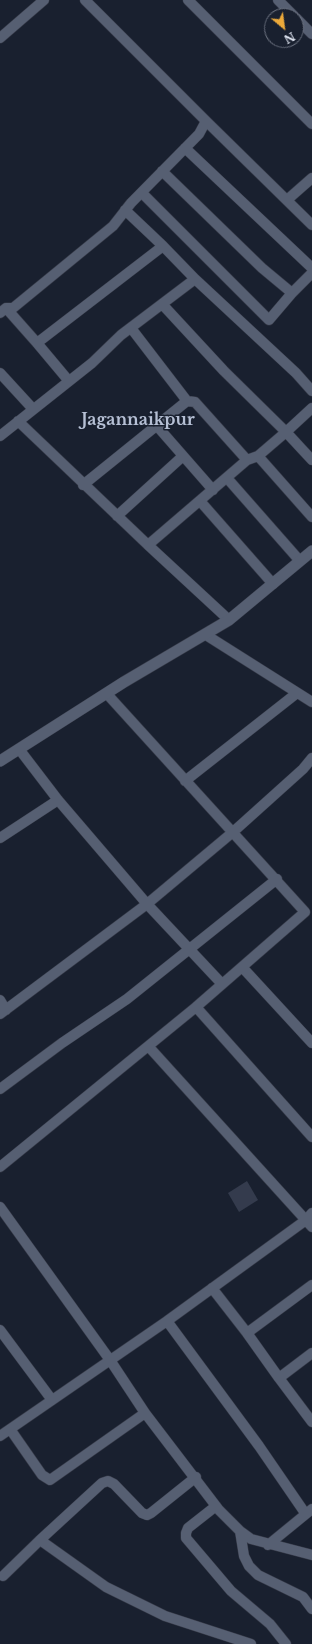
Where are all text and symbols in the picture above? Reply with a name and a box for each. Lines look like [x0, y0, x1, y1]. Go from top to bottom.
north arrow [264, 8, 304, 48]
text: N [281, 29, 297, 46]
district label: Jagannaikpur [81, 410, 195, 430]

